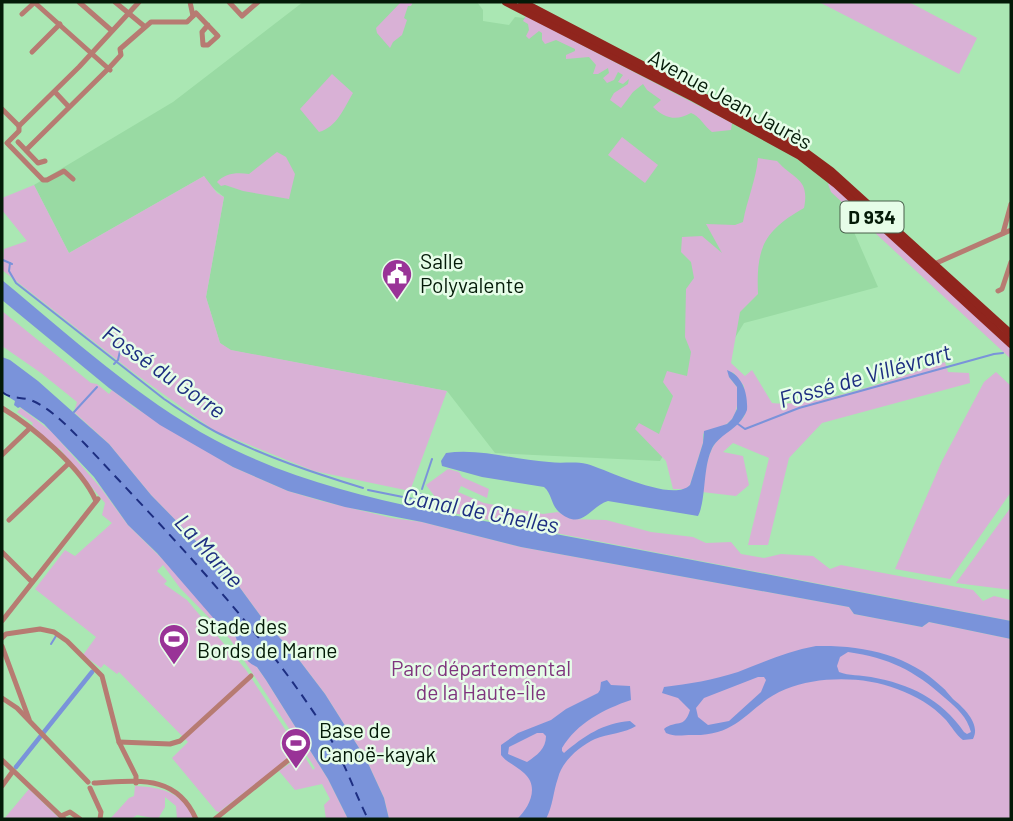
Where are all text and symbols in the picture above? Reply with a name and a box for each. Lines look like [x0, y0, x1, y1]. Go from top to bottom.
street label: Avenue Jean Jaurès [645, 43, 817, 154]
road number: D 934 [840, 202, 903, 232]
place label: Salle Polyvalente [420, 248, 524, 297]
public building icon: Salle Polyvalente [380, 257, 414, 301]
water label: Fossé du Gorre [98, 318, 232, 424]
water label: Fossé de Villévrart [775, 337, 954, 413]
water label: Canal de Chelles [401, 481, 562, 539]
water label: La Marne [169, 508, 250, 593]
place label: Stade des Bords de Marne [197, 613, 338, 662]
sports icon: Stade des Bords de Marne [157, 622, 191, 666]
park label: Parc départemental de la Haute-Île [391, 655, 571, 704]
place label: Base de Canoë-kayak [319, 717, 436, 766]
sports icon: Base de Canoë-kayak [279, 726, 313, 770]

